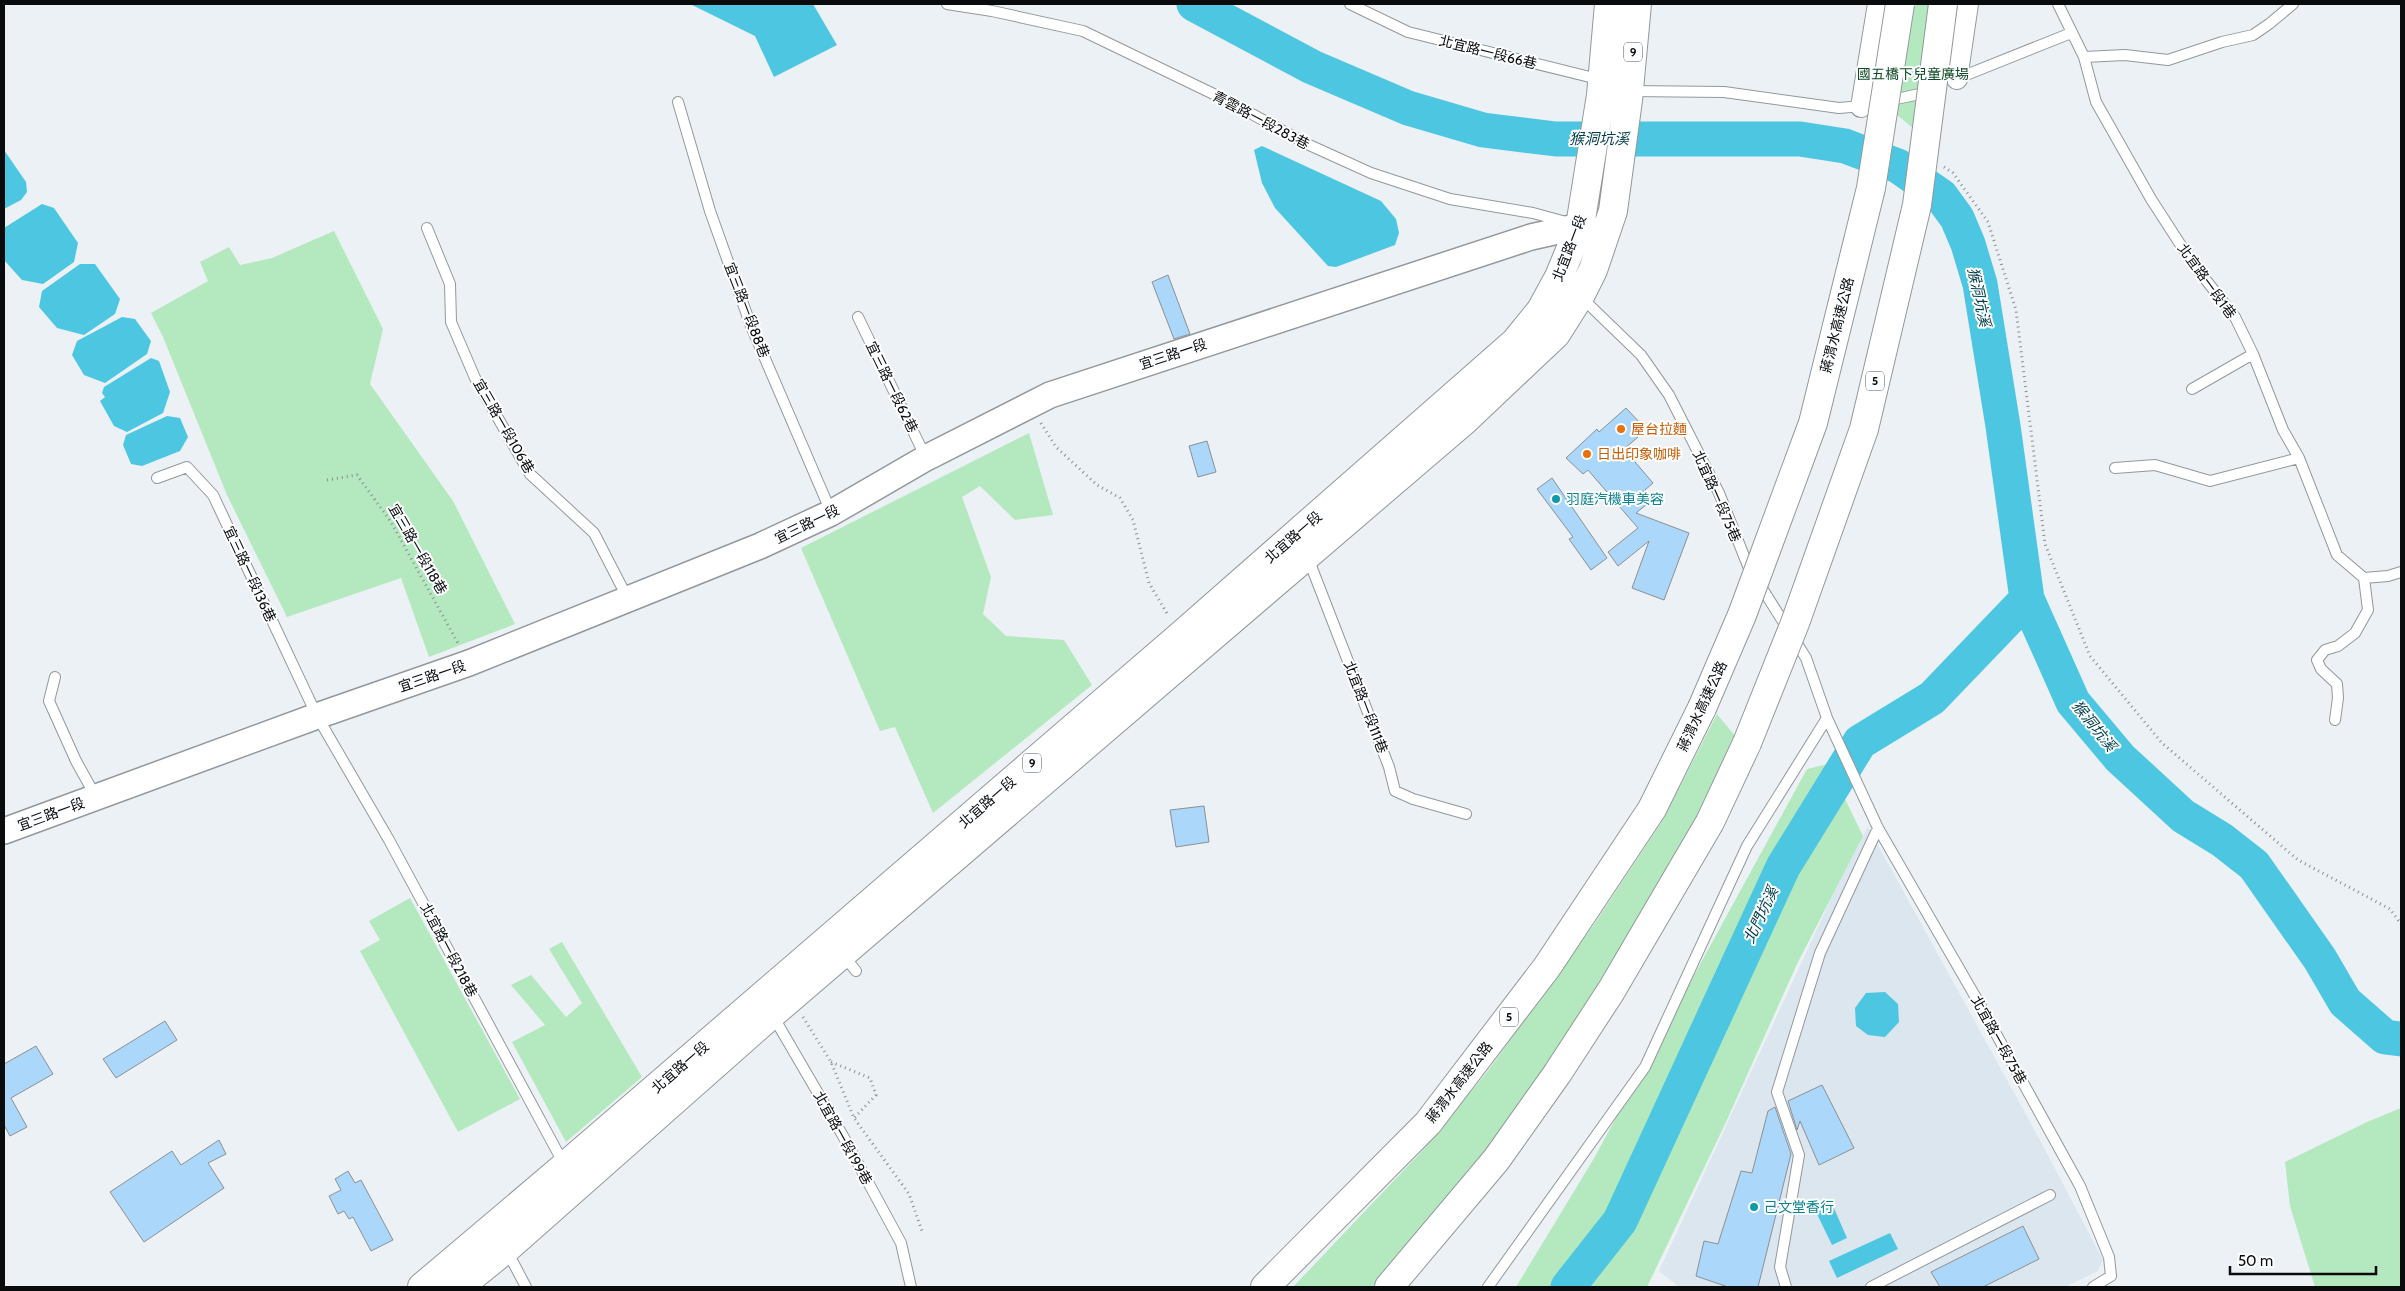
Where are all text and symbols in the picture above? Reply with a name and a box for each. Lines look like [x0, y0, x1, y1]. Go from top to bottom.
street label: 北宜路一段66巷 [1437, 31, 1539, 73]
road number: 9 [1624, 42, 1642, 62]
park label: 國五橋下兒童廣場 [1857, 65, 1969, 83]
street label: 青雲路一段283巷 [1209, 87, 1313, 153]
water label: 猴洞坑溪 [1569, 130, 1631, 148]
street label: 北宜路一段 [1548, 212, 1590, 284]
street label: 北宜路一段1巷 [2174, 240, 2240, 322]
street label: 宜三路一段88巷 [721, 260, 773, 360]
water label: 猴洞坑溪 [1964, 266, 1994, 330]
street label: 蔣渭水高速公路 [1816, 275, 1858, 375]
street label: 宜三路一段 [1137, 335, 1209, 373]
street label: 宜三路一段62巷 [862, 338, 922, 436]
road number: 5 [1866, 372, 1884, 391]
street label: 宜三路一段106巷 [470, 375, 538, 477]
place label: 屋台拉麵 [1631, 420, 1687, 438]
marker: 屋台拉麵 [1615, 423, 1627, 435]
place label: 日出印象咖啡 [1597, 445, 1681, 463]
street label: 北宜路一段75巷 [1689, 447, 1745, 545]
marker: 日出印象咖啡 [1581, 448, 1593, 460]
place label: 羽庭汽機車美容 [1566, 490, 1664, 508]
marker: 羽庭汽機車美容 [1550, 493, 1562, 505]
street label: 宜三路一段118巷 [385, 500, 451, 598]
street label: 宜三路一段 [772, 501, 842, 547]
street label: 北宜路一段 [1261, 507, 1325, 567]
street label: 宜三路一段136巷 [220, 523, 280, 625]
street label: 宜三路一段 [396, 656, 468, 696]
street label: 北宜路一段111巷 [1340, 658, 1392, 756]
street label: 蔣渭水高速公路 [1673, 658, 1731, 754]
water label: 猴洞坑溪 [2068, 697, 2121, 757]
road number: 9 [1023, 754, 1041, 772]
street label: 北宜路一段 [955, 772, 1019, 832]
street label: 宜三路一段 [15, 794, 87, 834]
water label: 北門坑溪 [1740, 882, 1783, 946]
street label: 北宜路一段218巷 [417, 900, 481, 1000]
street label: 北宜路一段75巷 [1967, 993, 2031, 1087]
road number: 5 [1500, 1008, 1518, 1026]
street label: 北宜路一段 [648, 1037, 712, 1097]
street label: 蔣渭水高速公路 [1422, 1038, 1496, 1126]
street label: 北宜路一段199巷 [810, 1088, 876, 1188]
place label: 己文堂香行 [1764, 1198, 1834, 1216]
marker: 己文堂香行 [1748, 1201, 1760, 1213]
scale bar [2230, 1244, 2376, 1276]
text: 50 m [2238, 1252, 2273, 1270]

